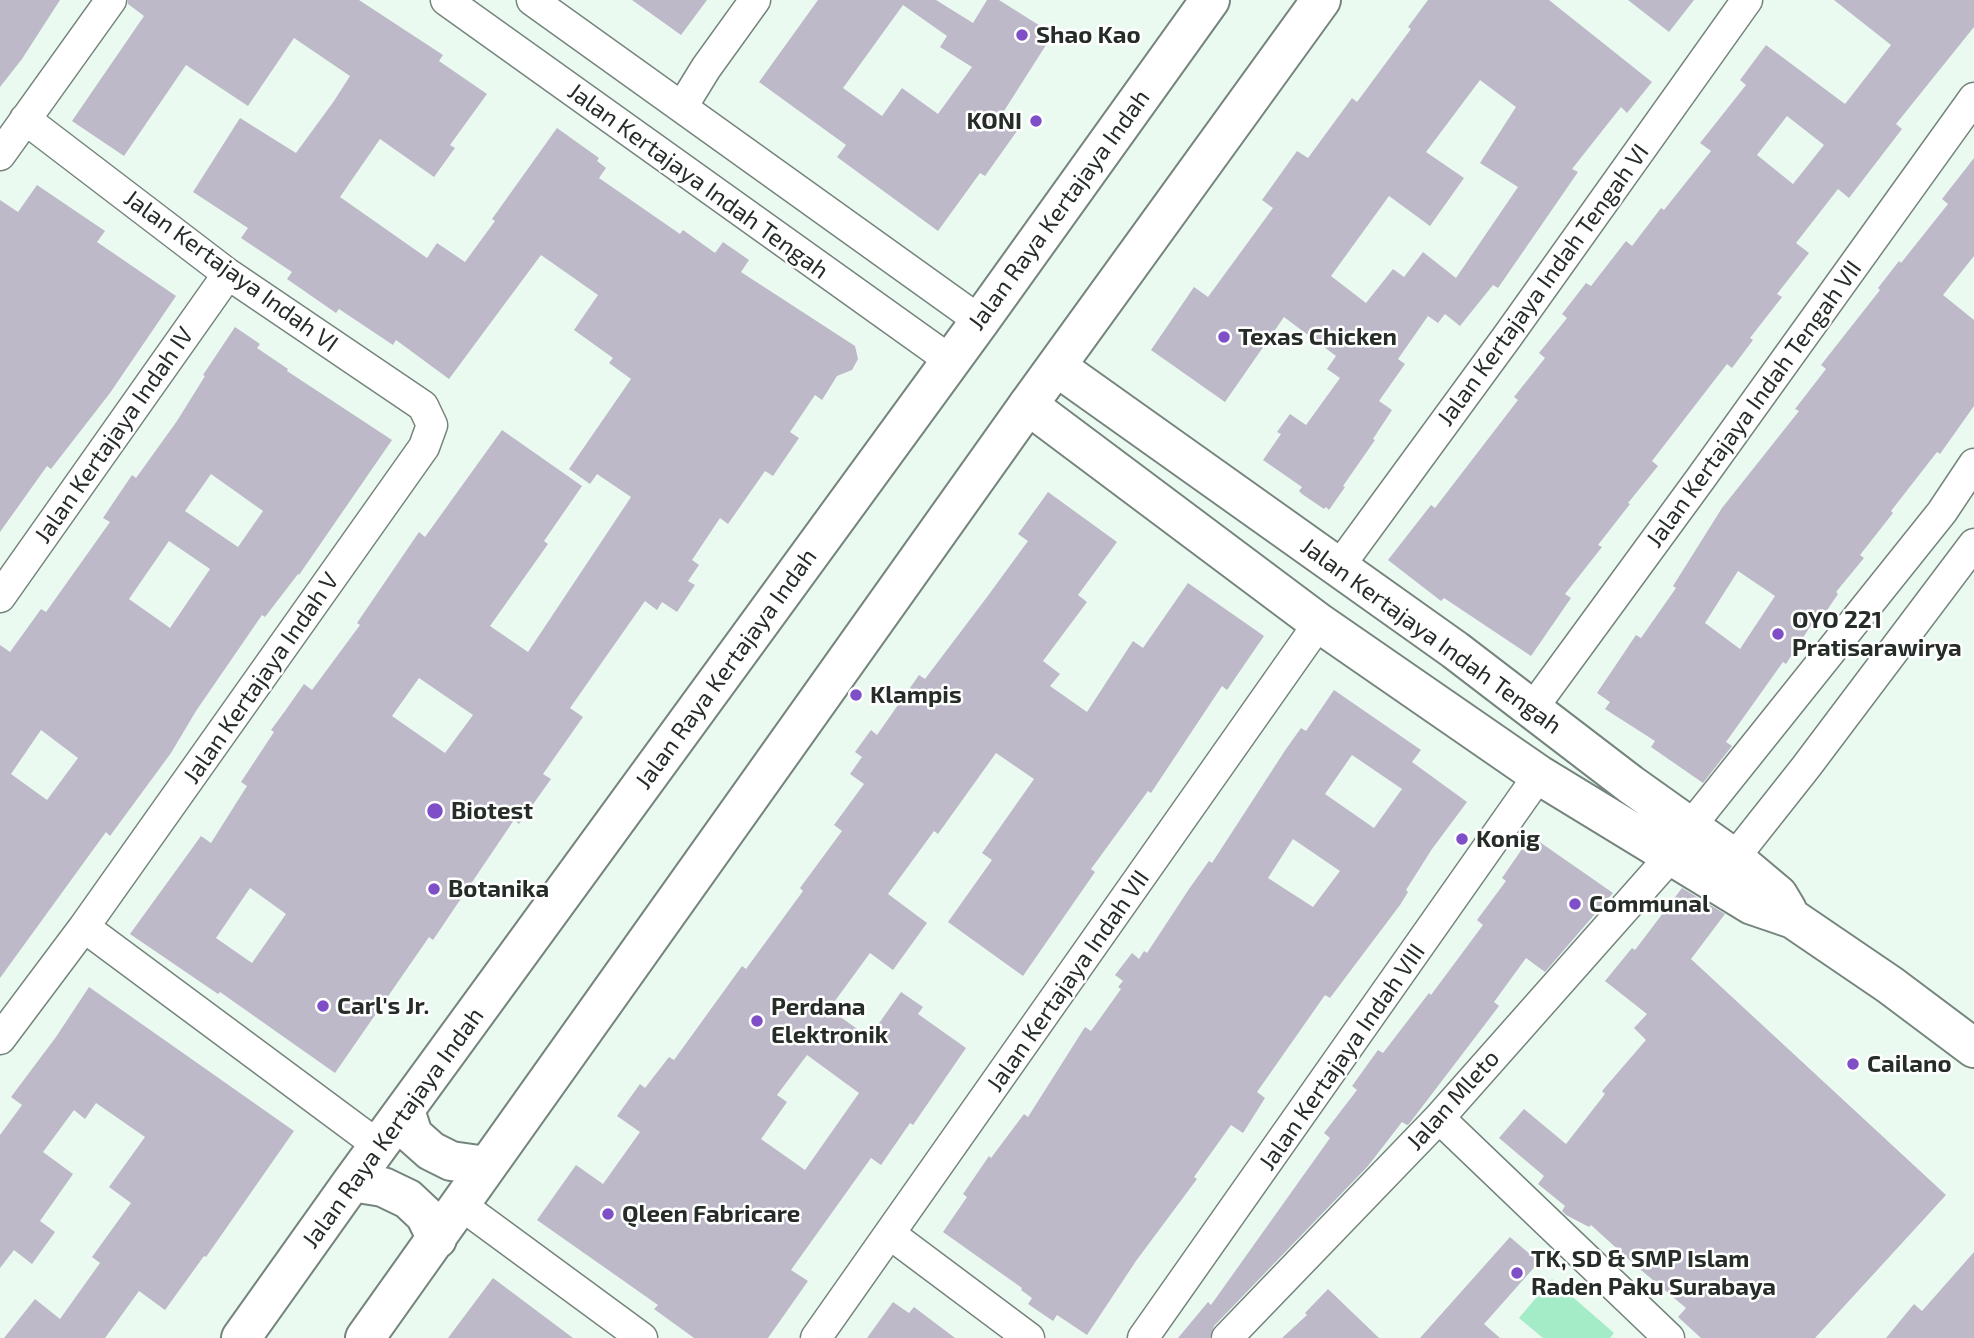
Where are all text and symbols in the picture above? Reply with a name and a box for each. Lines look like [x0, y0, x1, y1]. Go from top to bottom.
place label: Shao Kao [1036, 21, 1141, 49]
marker: Shao Kao [1014, 27, 1030, 43]
street label: Jalan Kertajaya Indah Tengah [562, 77, 834, 285]
street label: Jalan Raya Kertajaya Indah [962, 84, 1156, 336]
place label: KONI [967, 107, 1022, 135]
marker: KONI [1028, 113, 1044, 129]
street label: Jalan Kertajaya Indah Tengah VI [1431, 139, 1655, 431]
street label: Jalan Kertajaya Indah VI [118, 184, 344, 358]
street label: Jalan Kertajaya Indah Tengah VII [1640, 255, 1868, 553]
street label: Jalan Kertajaya Indah IV [28, 321, 200, 549]
place label: Texas Chicken [1238, 323, 1397, 351]
marker: Texas Chicken [1216, 329, 1232, 345]
street label: Jalan Kertajaya Indah Tengah [1295, 532, 1567, 740]
street label: Jalan Raya Kertajaya Indah [629, 543, 823, 795]
street label: Jalan Kertajaya Indah V [177, 567, 345, 789]
place label: OYO 221 Pratisarawirya [1792, 606, 1962, 662]
marker: OYO 221 Pratisarawirya [1770, 626, 1786, 642]
place label: Klampis [870, 681, 962, 709]
marker: Klampis [848, 687, 864, 703]
place label: Biotest [451, 797, 533, 825]
marker: Biotest [425, 801, 445, 821]
place label: Konig [1476, 825, 1540, 853]
marker: Konig [1454, 831, 1470, 847]
street label: Jalan Kertajaya Indah VII [981, 865, 1155, 1097]
place label: Botanika [448, 875, 549, 903]
marker: Botanika [426, 881, 442, 897]
place label: Communal [1589, 890, 1710, 918]
marker: Communal [1567, 896, 1583, 912]
street label: Jalan Kertajaya Indah VIII [1253, 938, 1431, 1176]
place label: Carl's Jr. [337, 992, 429, 1020]
place label: Perdana Elektronik [771, 993, 888, 1049]
marker: Carl's Jr. [315, 998, 331, 1014]
street label: Jalan Raya Kertajaya Indah [296, 1002, 490, 1254]
marker: Perdana Elektronik [749, 1013, 765, 1029]
street label: Jalan Mleto [1401, 1044, 1505, 1156]
place label: Cailano [1867, 1050, 1952, 1078]
marker: Cailano [1845, 1056, 1861, 1072]
place label: Qleen Fabricare [622, 1200, 800, 1228]
marker: Qleen Fabricare [600, 1206, 616, 1222]
place label: TK, SD & SMP Islam Raden Paku Surabaya [1531, 1245, 1776, 1301]
marker: TK, SD & SMP Islam Raden Paku Surabaya [1509, 1265, 1525, 1281]

